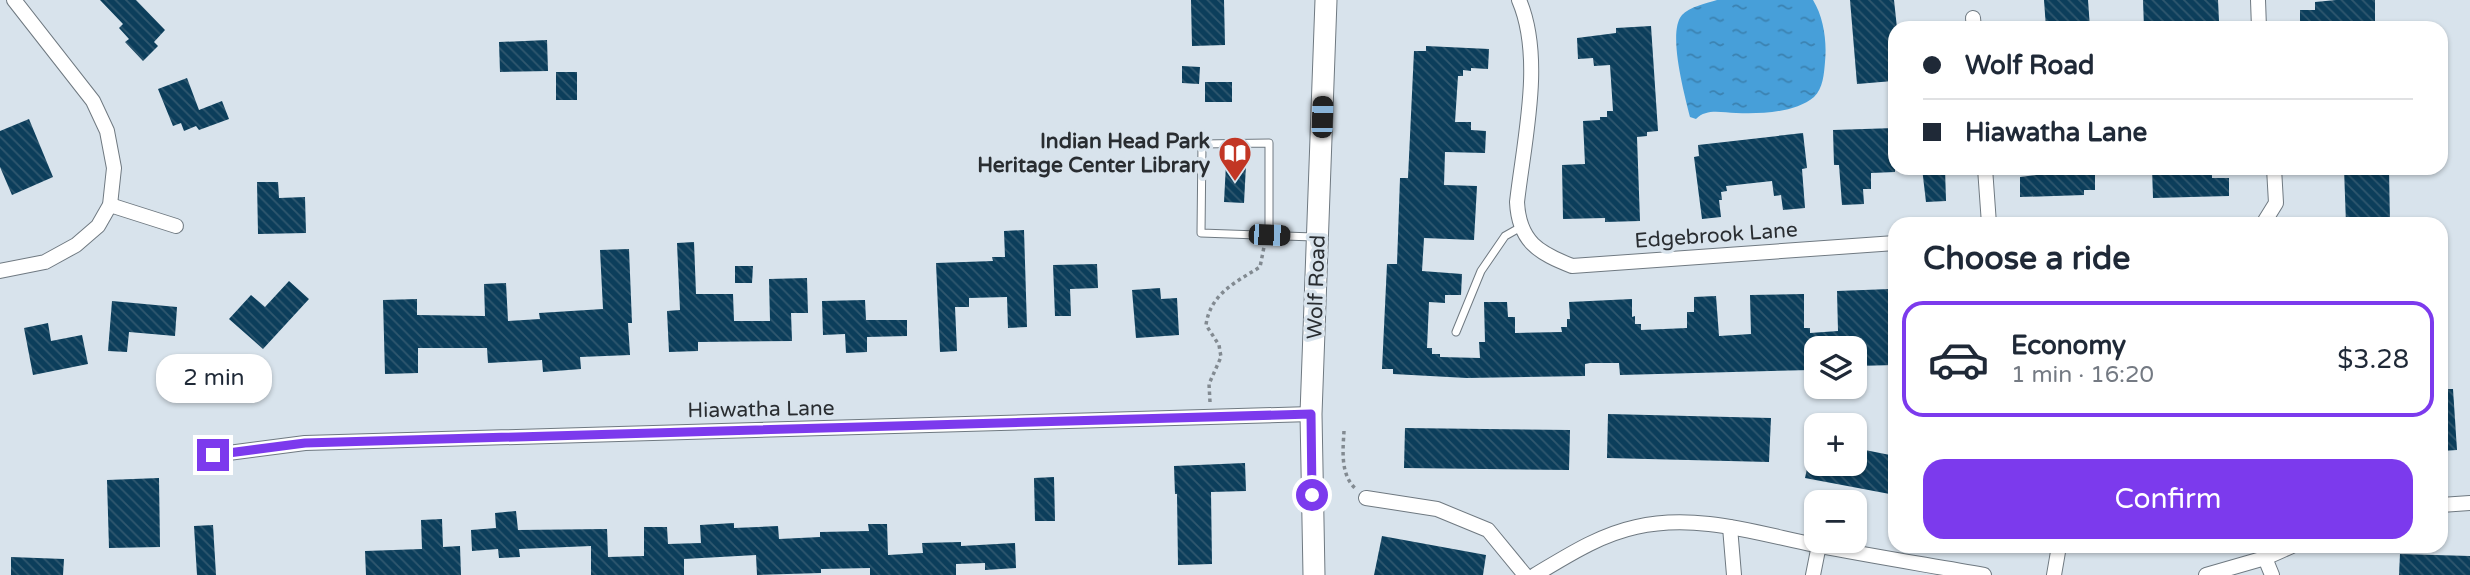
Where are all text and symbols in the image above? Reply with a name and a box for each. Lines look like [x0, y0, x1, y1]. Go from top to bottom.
text: Wolf Road [1965, 50, 2094, 81]
car [1311, 96, 1334, 138]
text: Hiawatha Lane [1965, 117, 2147, 148]
place label: Indian Head Park Heritage Center Library [977, 129, 1211, 178]
library icon: Indian Head Park Heritage Center Library [1216, 134, 1254, 183]
street label: Edgebrook Lane [1634, 217, 1799, 254]
car [1248, 224, 1291, 246]
street label: Wolf Road [1302, 234, 1331, 340]
text: Choose a ride [1923, 240, 2130, 278]
icon: car [1927, 328, 1990, 391]
text: Economy [2011, 330, 2126, 361]
map controls [1804, 336, 1867, 553]
button: layers [1804, 336, 1867, 399]
text: $3.28 [2337, 344, 2409, 375]
callout: 2 min [155, 354, 271, 402]
text: 1 min · 16:20 [2011, 361, 2154, 389]
text: 2 min [183, 364, 245, 392]
street label: Hiawatha Lane [687, 396, 835, 423]
button: + [1804, 413, 1867, 476]
route end [197, 439, 229, 471]
button: Confirm [1923, 459, 2413, 539]
route start [1296, 479, 1328, 511]
button: − [1804, 490, 1867, 553]

